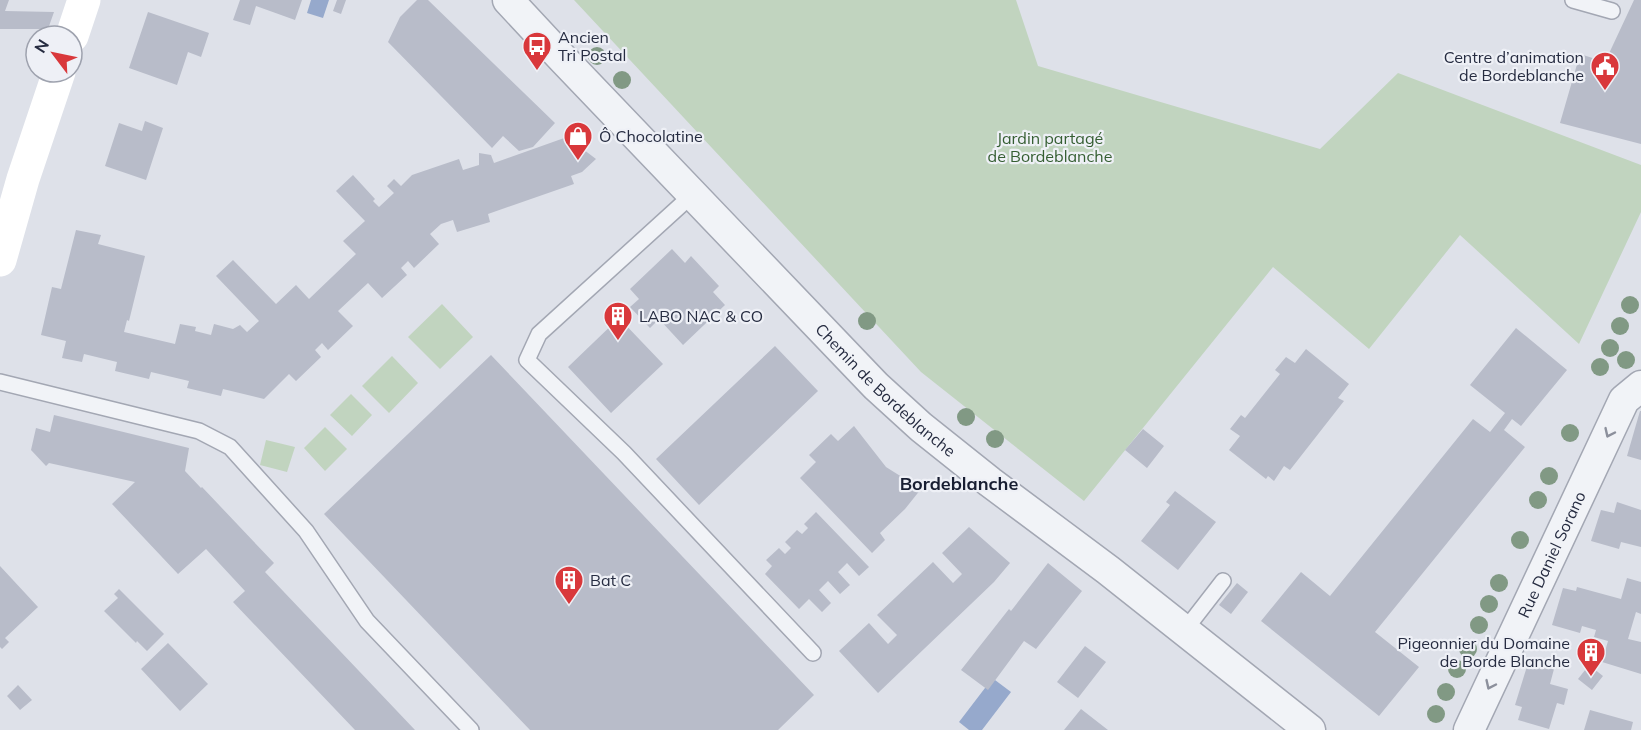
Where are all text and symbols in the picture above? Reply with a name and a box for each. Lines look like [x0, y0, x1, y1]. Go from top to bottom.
north arrow [24, 24, 84, 84]
place label: Ancien Tri Postal [558, 27, 626, 65]
bus stop icon: Ancien Tri Postal [521, 30, 553, 72]
text: N [30, 36, 53, 56]
place label: Centre d’animation de Bordeblanche [1444, 47, 1584, 85]
public building icon: Centre d’animation de Bordeblanche [1589, 50, 1621, 92]
shop icon: Ô Chocolatine [562, 120, 594, 162]
place label: Ô Chocolatine [599, 126, 703, 146]
park label: Jardin partagé de Bordeblanche [988, 128, 1112, 166]
building icon: LABO NAC & CO [602, 300, 634, 342]
place label: LABO NAC & CO [639, 306, 763, 326]
street label: Chemin de Bordeblanche [811, 319, 960, 461]
one-way arrow [1604, 426, 1616, 437]
district label: Bordeblanche [900, 472, 1018, 495]
street label: Rue Daniel Sorano [1513, 488, 1590, 621]
building icon: Bat C [553, 564, 585, 606]
place label: Bat C [590, 570, 631, 590]
place label: Pigeonnier du Domaine de Borde Blanche [1397, 633, 1570, 671]
building icon: Pigeonnier du Domaine de Borde Blanche [1575, 636, 1607, 678]
one-way arrow [1485, 679, 1497, 690]

